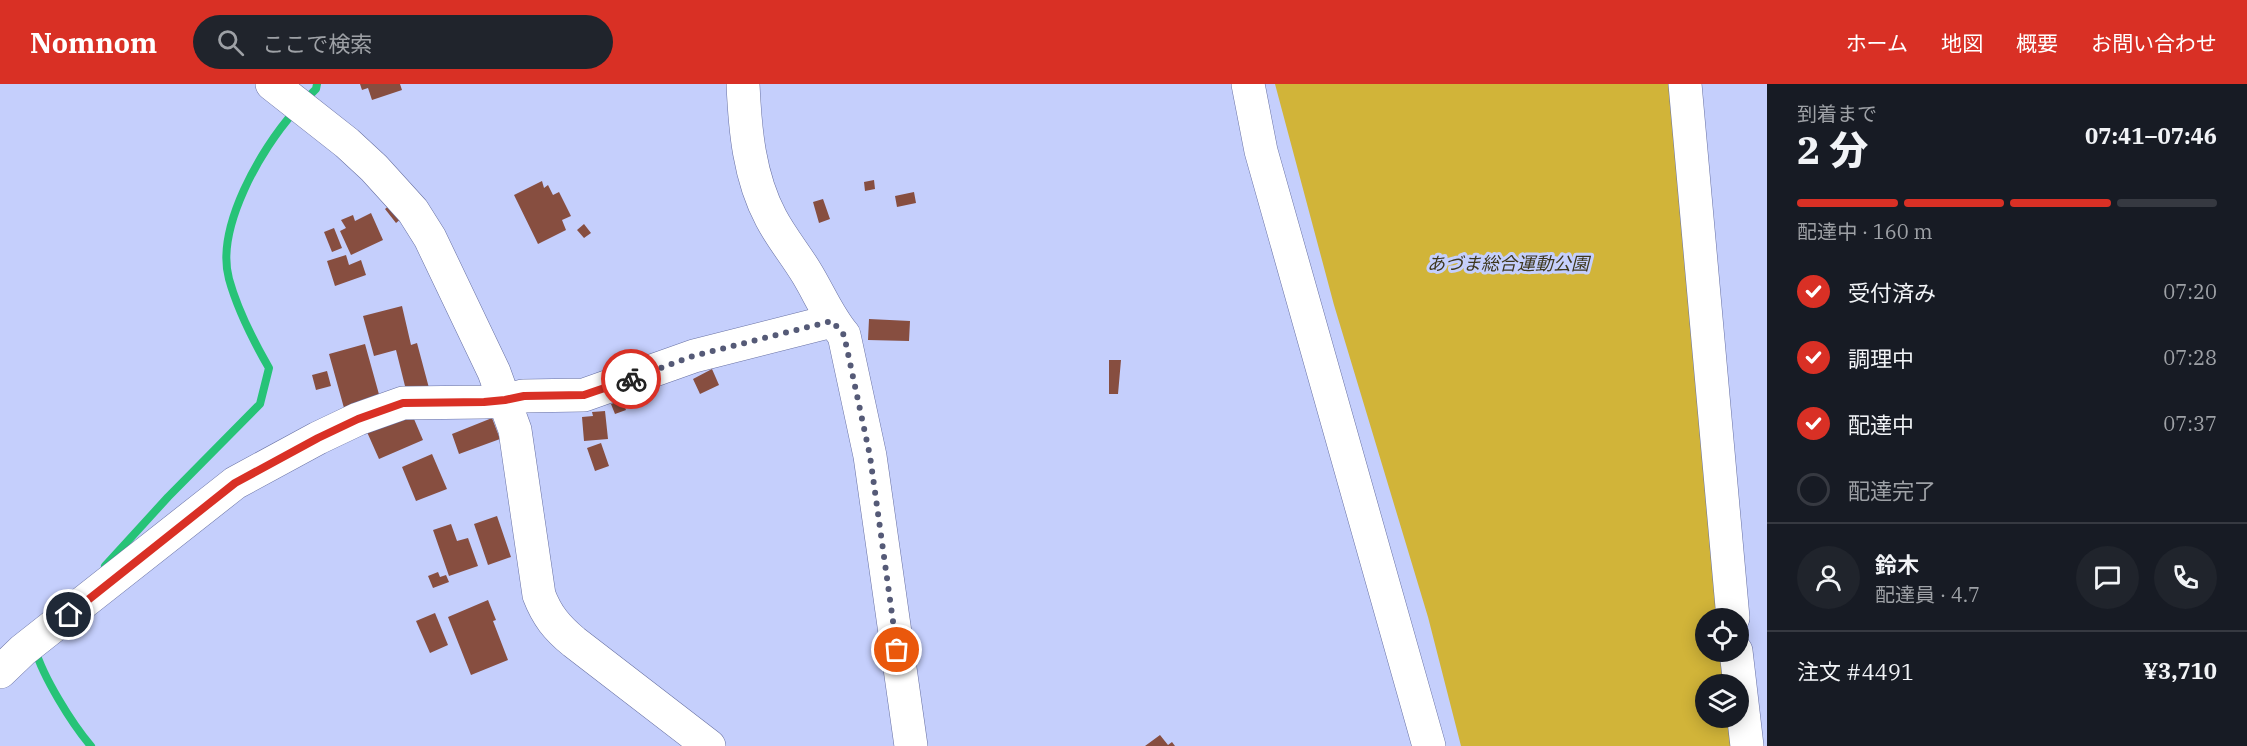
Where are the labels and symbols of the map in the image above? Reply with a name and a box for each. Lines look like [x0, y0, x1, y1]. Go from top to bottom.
park label: あづま総合運動公園 [1427, 252, 1592, 275]
courier [601, 349, 661, 409]
pin [43, 589, 94, 640]
pin [871, 624, 922, 675]

